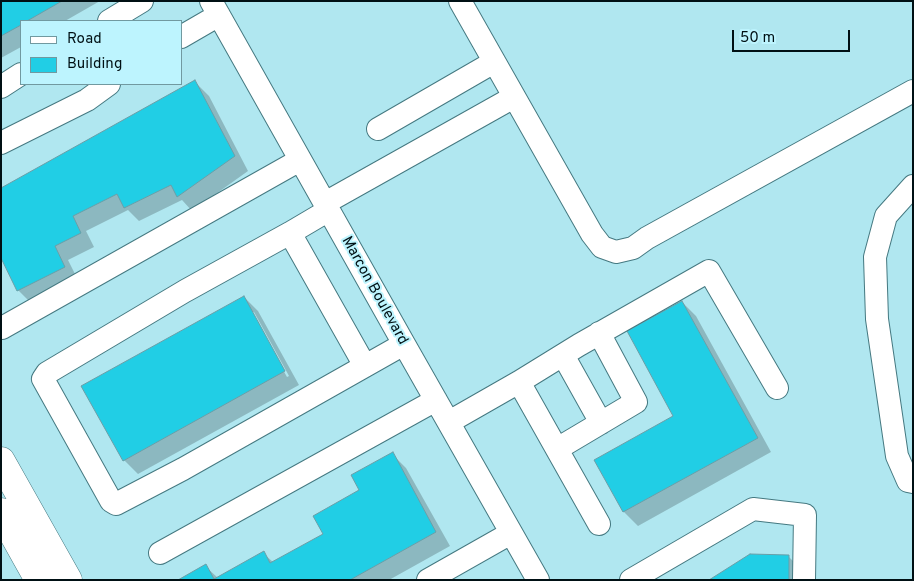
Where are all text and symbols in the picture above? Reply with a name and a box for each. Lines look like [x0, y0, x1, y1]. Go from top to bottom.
legend [20, 20, 182, 85]
scale bar [734, 20, 852, 52]
text: 50 m [740, 29, 775, 48]
text: Road [67, 30, 102, 49]
text: Building [67, 55, 122, 74]
street label: Marcon Boulevard [337, 234, 411, 348]

